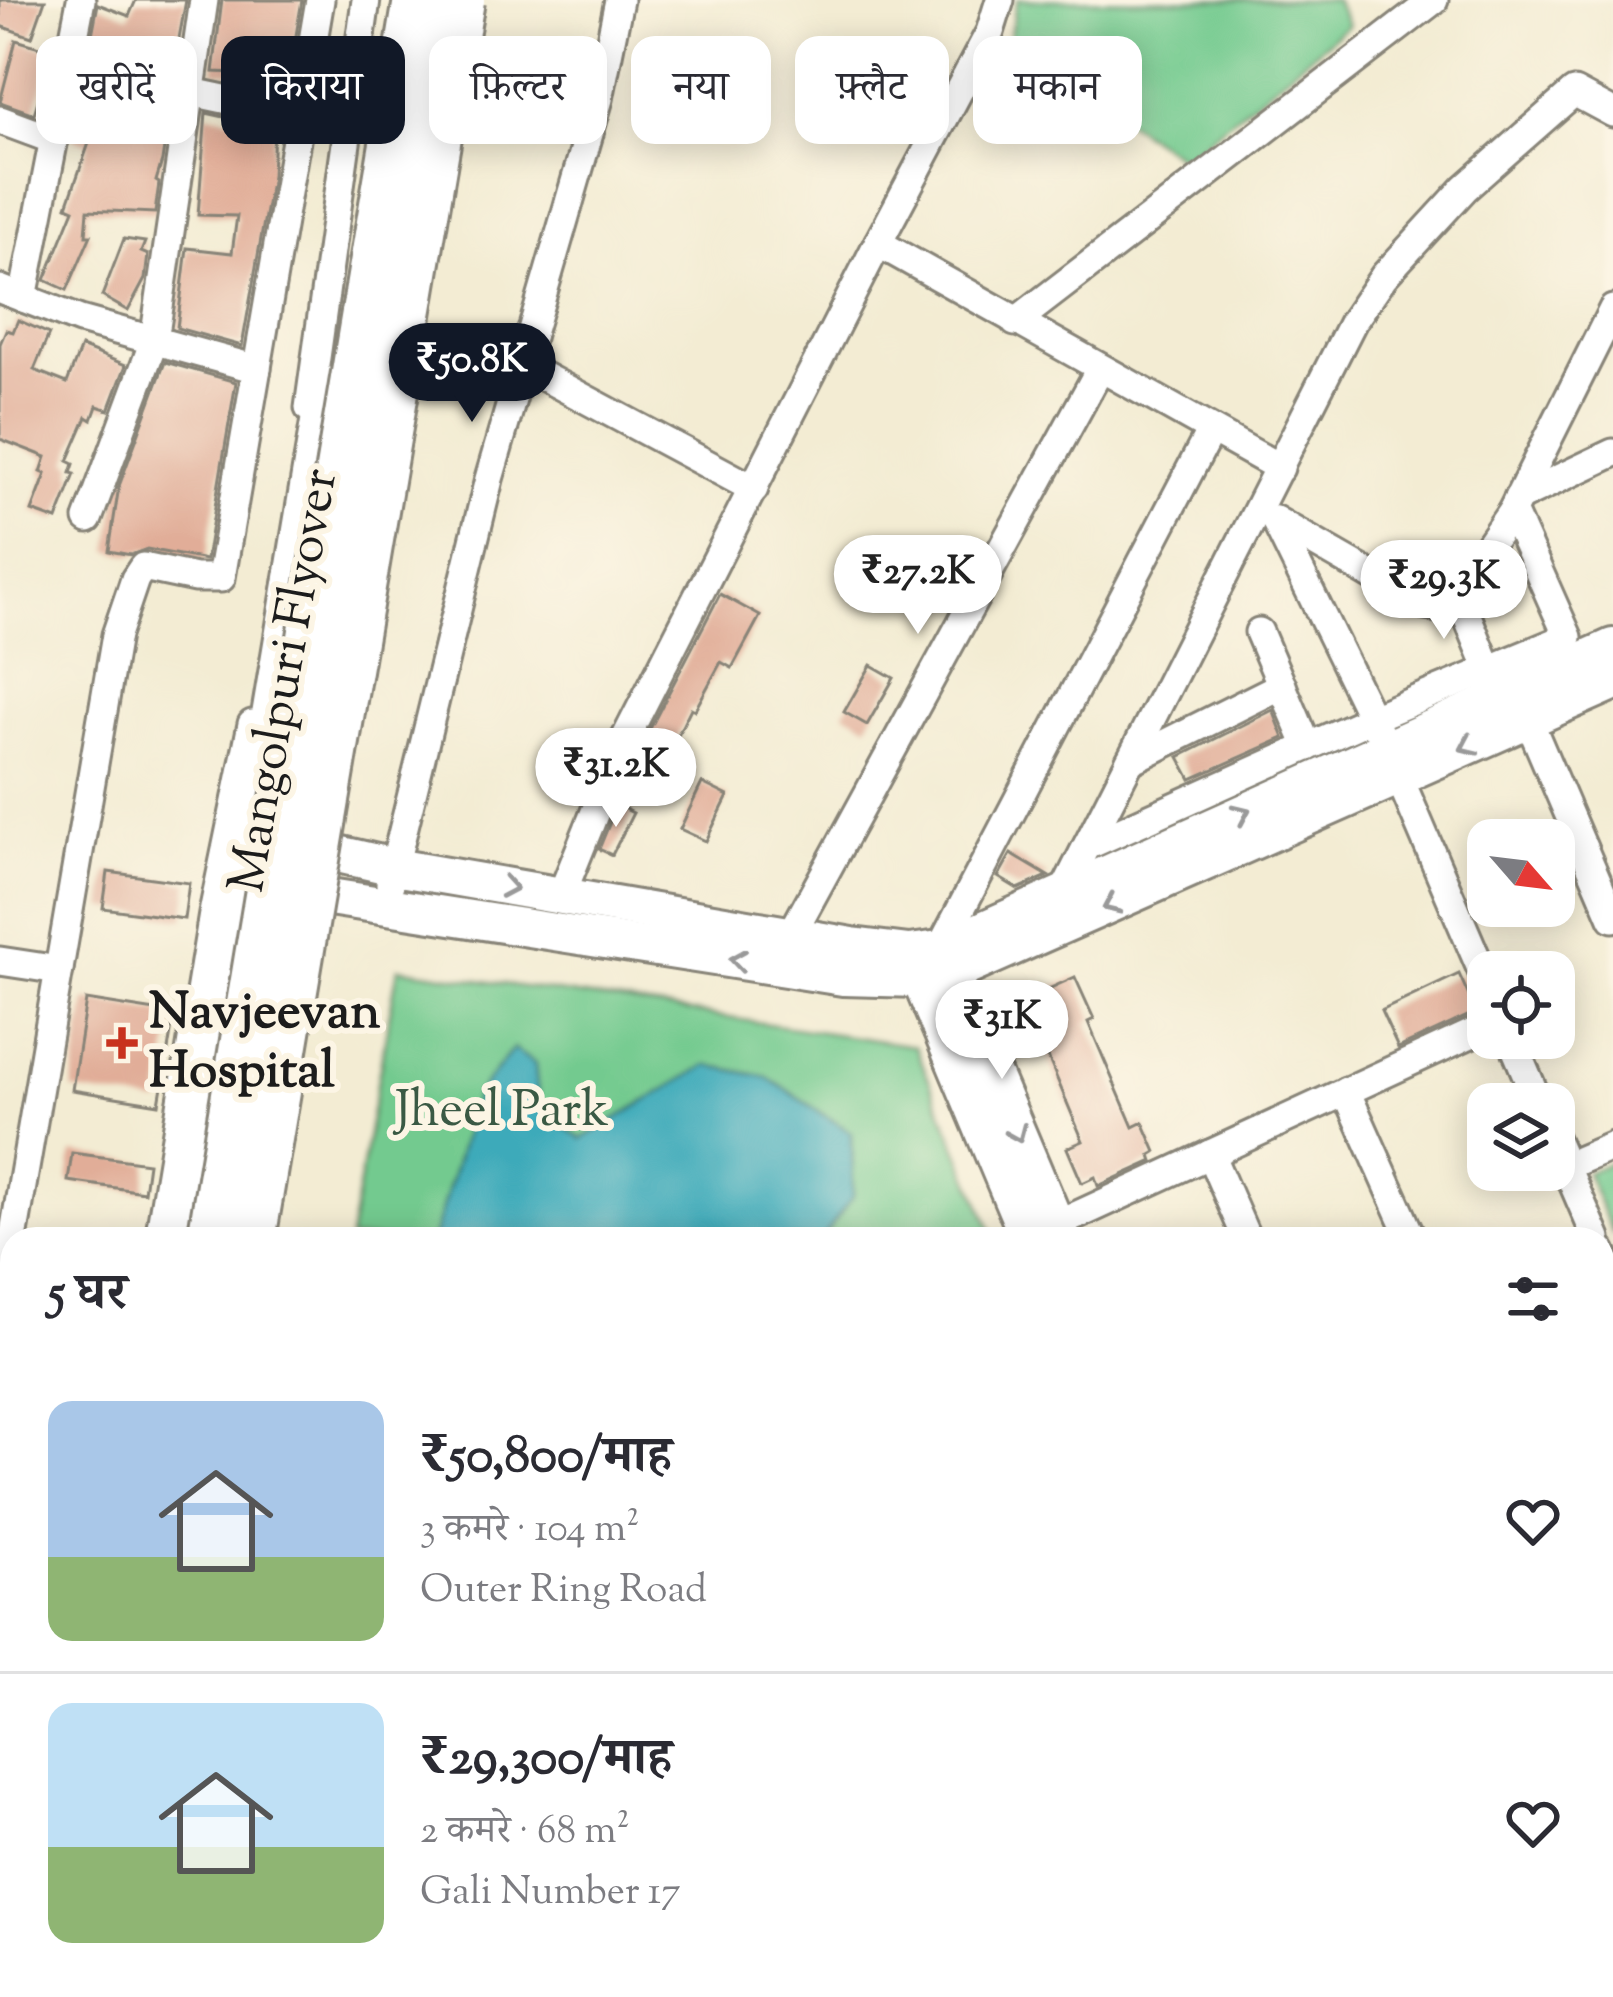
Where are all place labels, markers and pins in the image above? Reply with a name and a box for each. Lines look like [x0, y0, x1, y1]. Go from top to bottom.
pin: ₹50.8K [374, 323, 570, 425]
pin: ₹27.2K [820, 535, 1016, 637]
pin: ₹29.3K [1346, 540, 1542, 642]
pin: ₹31.2K [518, 728, 714, 830]
place label: Navjeevan Hospital [149, 978, 380, 1110]
pin: ₹31K [931, 980, 1073, 1082]
marker: Navjeevan Hospital [106, 1027, 138, 1059]

